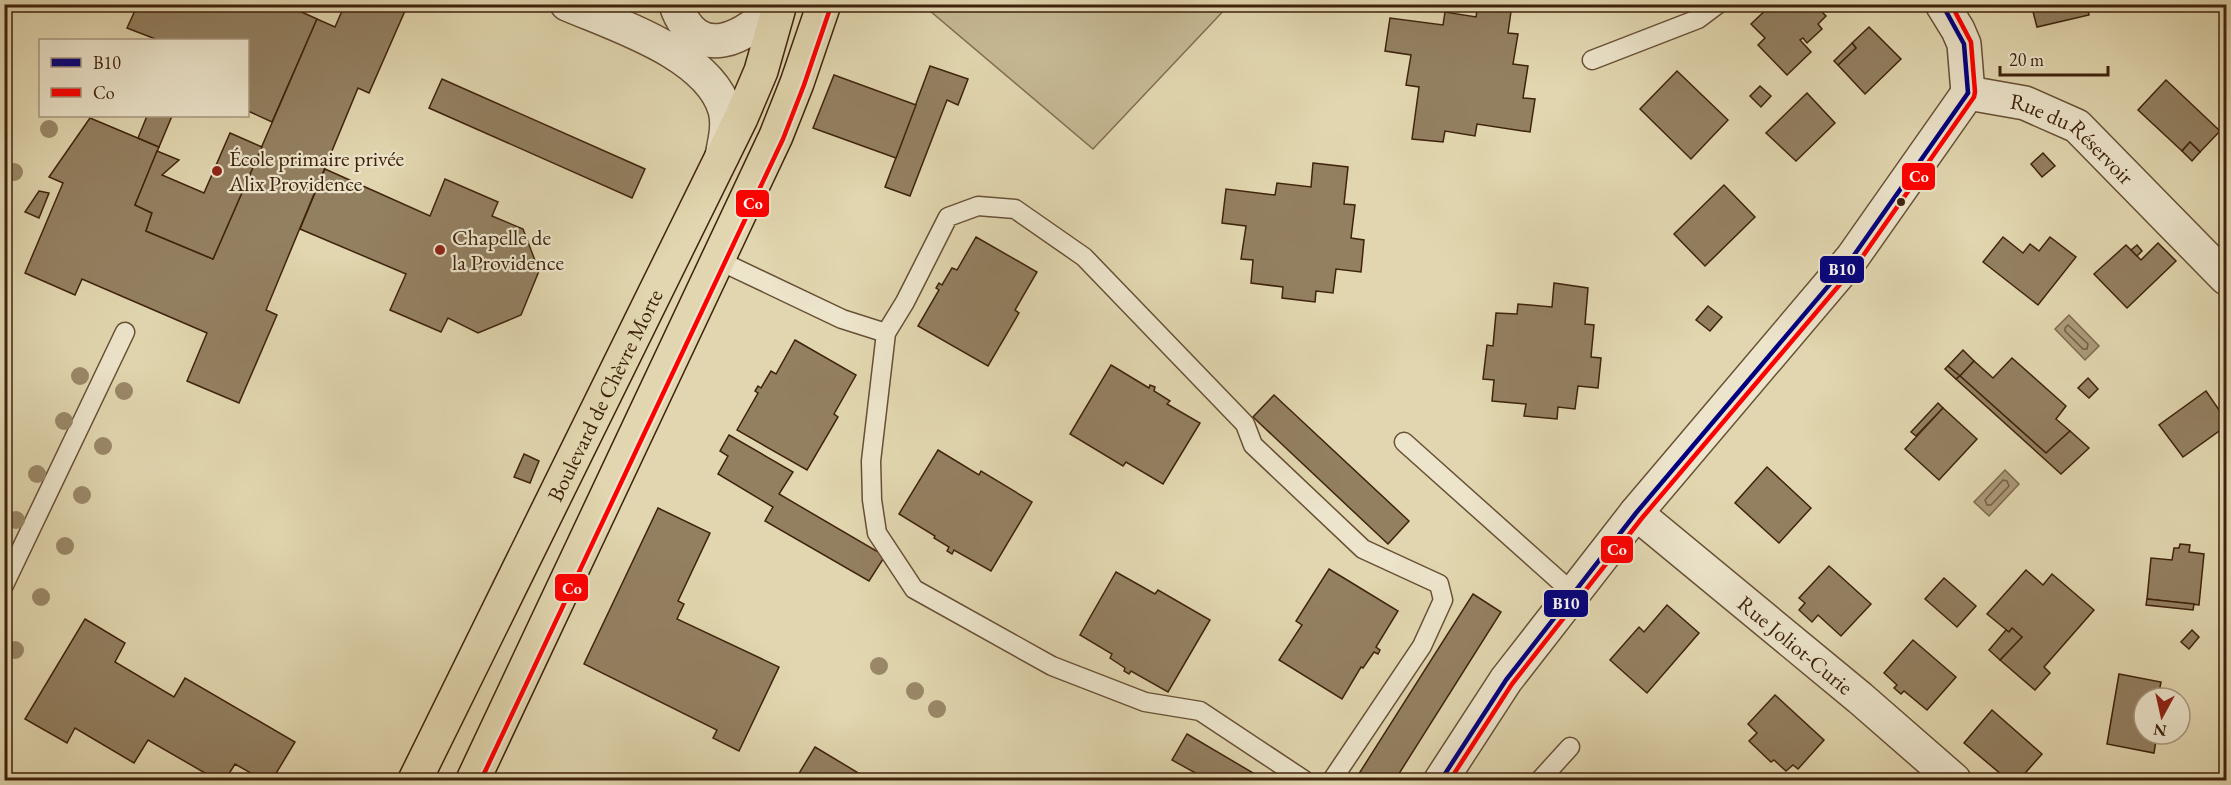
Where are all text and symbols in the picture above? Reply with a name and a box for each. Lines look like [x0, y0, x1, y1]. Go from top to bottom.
legend [39, 39, 249, 117]
scale bar [2000, 39, 2108, 77]
text: 20 m [2009, 48, 2044, 71]
text: B10 [93, 51, 121, 74]
text: Co [93, 81, 115, 104]
street label: Rue du Réservoir [2008, 86, 2141, 191]
place label: École primaire privée Alix Providence [228, 144, 405, 198]
line badge: Co [1901, 162, 1936, 191]
marker: École primaire privée Alix Providence [210, 164, 224, 178]
text: Co [1909, 166, 1929, 187]
line badge: Co [735, 189, 770, 218]
text: Co [743, 193, 763, 214]
unlabelled marker [1895, 196, 1907, 208]
place label: Chapelle de la Providence [452, 223, 564, 277]
marker: Chapelle de la Providence [433, 243, 447, 257]
line badge: B10 [1819, 255, 1865, 284]
text: B10 [1829, 259, 1856, 280]
street label: Boulevard de Chèvre Morte [540, 284, 669, 506]
line badge: Co [1600, 535, 1634, 564]
text: Co [1607, 539, 1627, 560]
line badge: Co [554, 573, 589, 602]
text: Co [562, 578, 582, 599]
line badge: B10 [1543, 589, 1589, 618]
street label: Rue Joliot-Curie [1732, 589, 1860, 701]
text: B10 [1553, 593, 1580, 614]
north arrow [2132, 686, 2192, 746]
text: N [2152, 719, 2168, 742]

